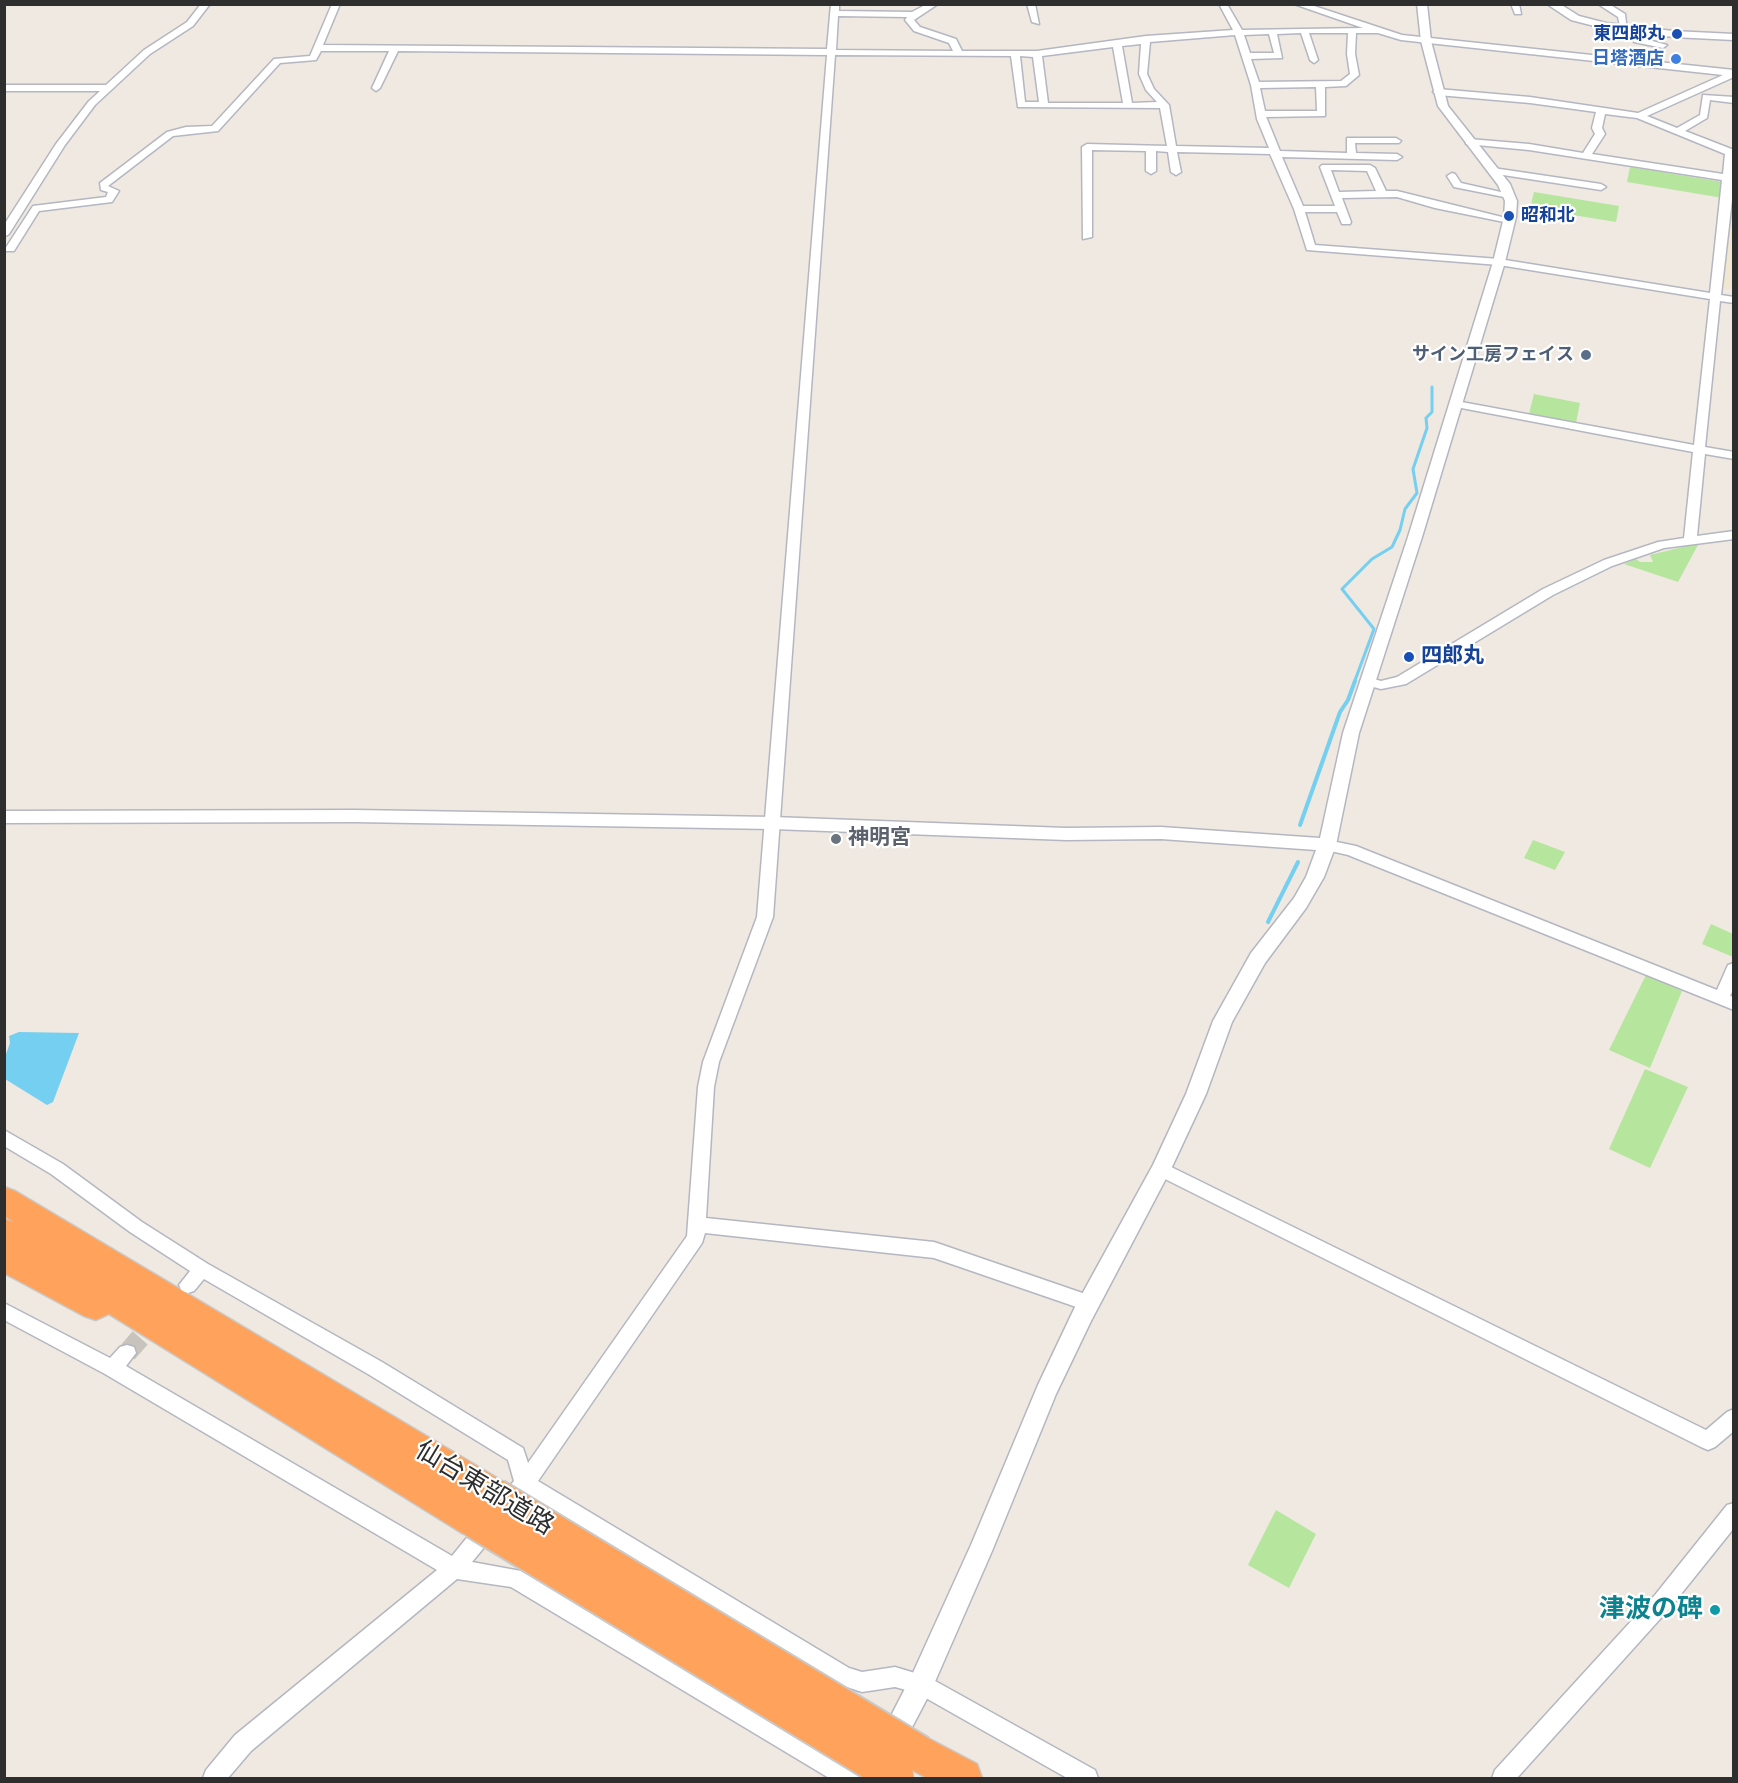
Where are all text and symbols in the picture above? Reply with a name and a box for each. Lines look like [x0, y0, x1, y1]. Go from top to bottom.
place label: 東四郎丸 [1593, 23, 1665, 45]
marker: 東四郎丸 [1670, 27, 1684, 41]
place label: 日塔酒店 [1592, 48, 1664, 70]
marker: 日塔酒店 [1669, 52, 1683, 66]
place label: 昭和北 [1521, 205, 1575, 227]
marker: 昭和北 [1502, 209, 1516, 223]
place label: サイン工房フェイス [1412, 344, 1574, 366]
marker: サイン工房フェイス [1579, 348, 1593, 362]
place label: 四郎丸 [1421, 644, 1484, 670]
marker: 四郎丸 [1402, 650, 1416, 664]
place label: 神明宮 [848, 826, 911, 852]
marker: 神明宮 [829, 832, 843, 846]
street label: 仙台東部道路 [409, 1435, 559, 1543]
place label: 津波の碑 [1599, 1594, 1703, 1626]
marker: 津波の碑 [1708, 1603, 1722, 1617]

